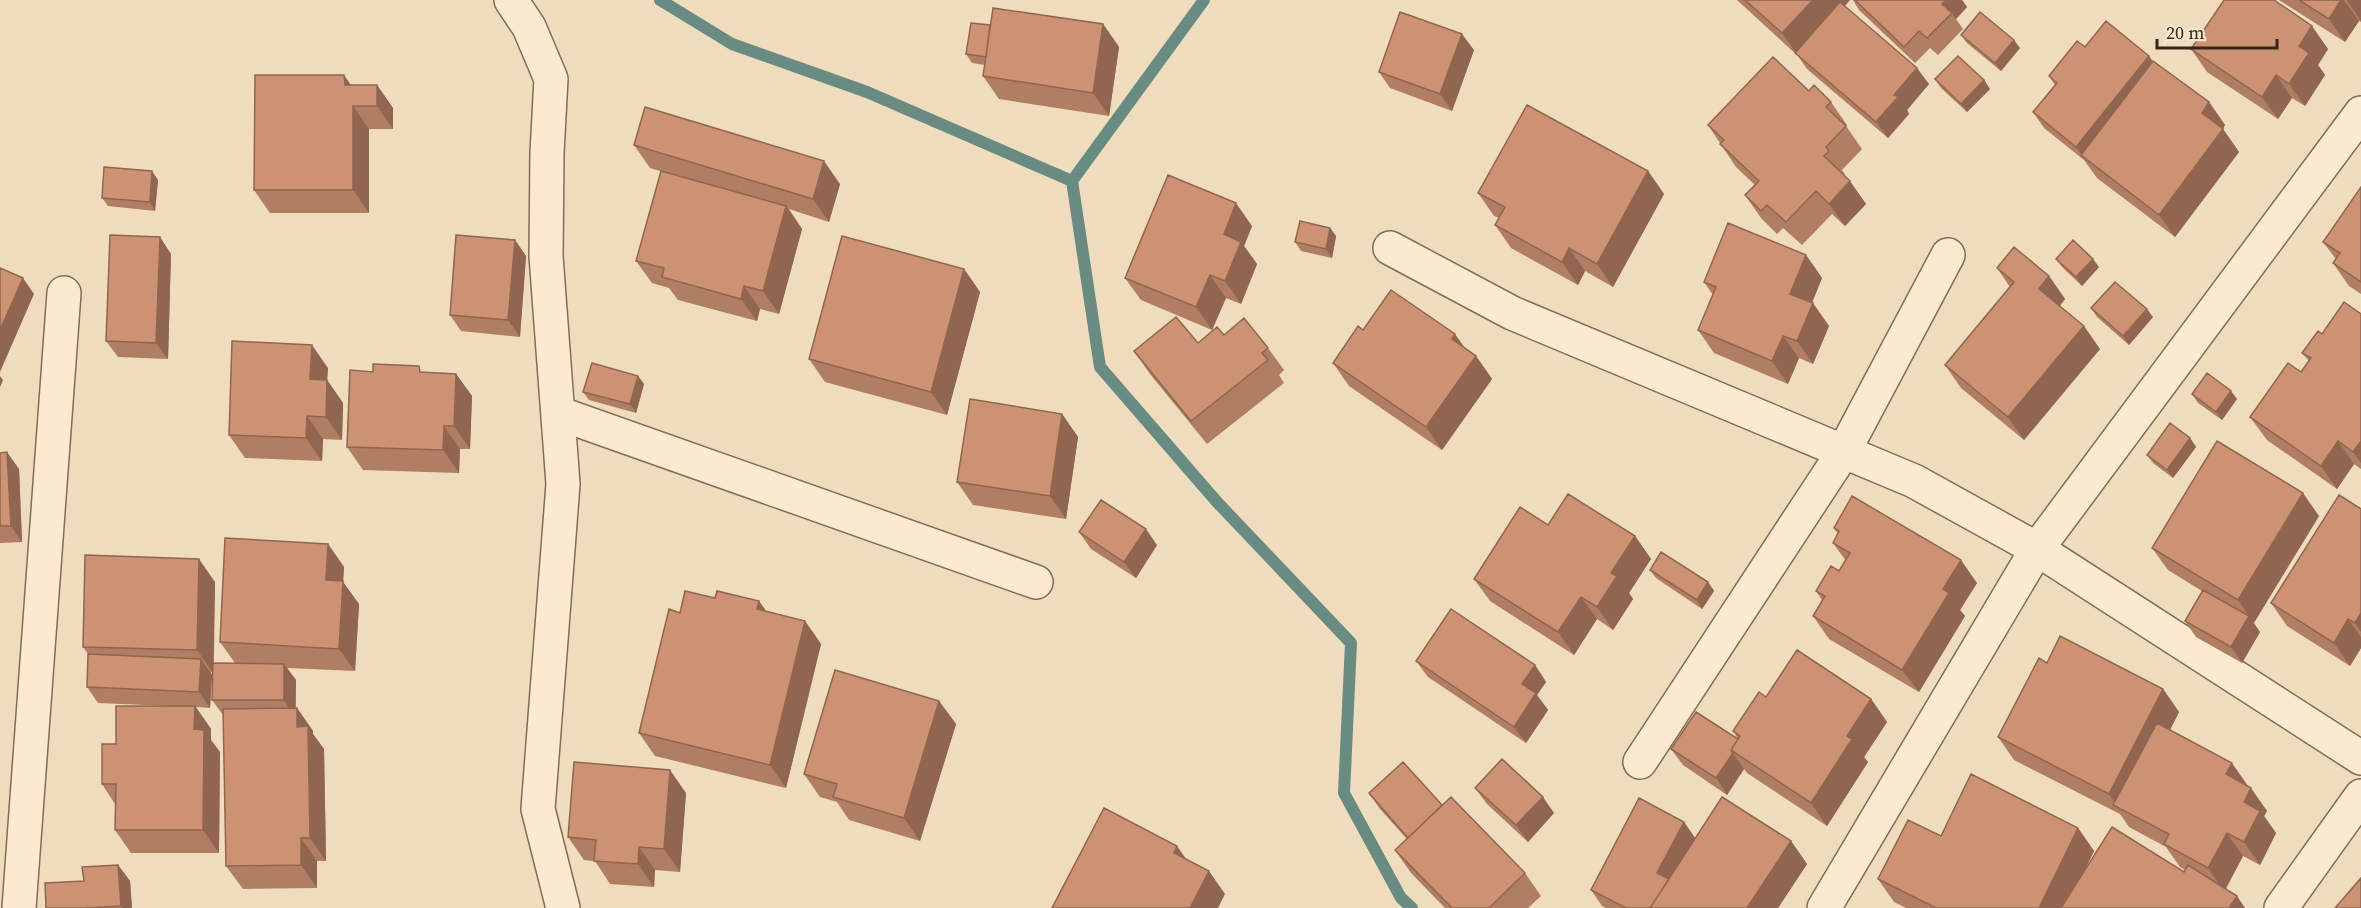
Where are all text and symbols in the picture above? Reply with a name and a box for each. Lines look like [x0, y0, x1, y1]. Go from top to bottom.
scale bar [2157, 12, 2277, 50]
text: 20 m [2166, 20, 2204, 45]

